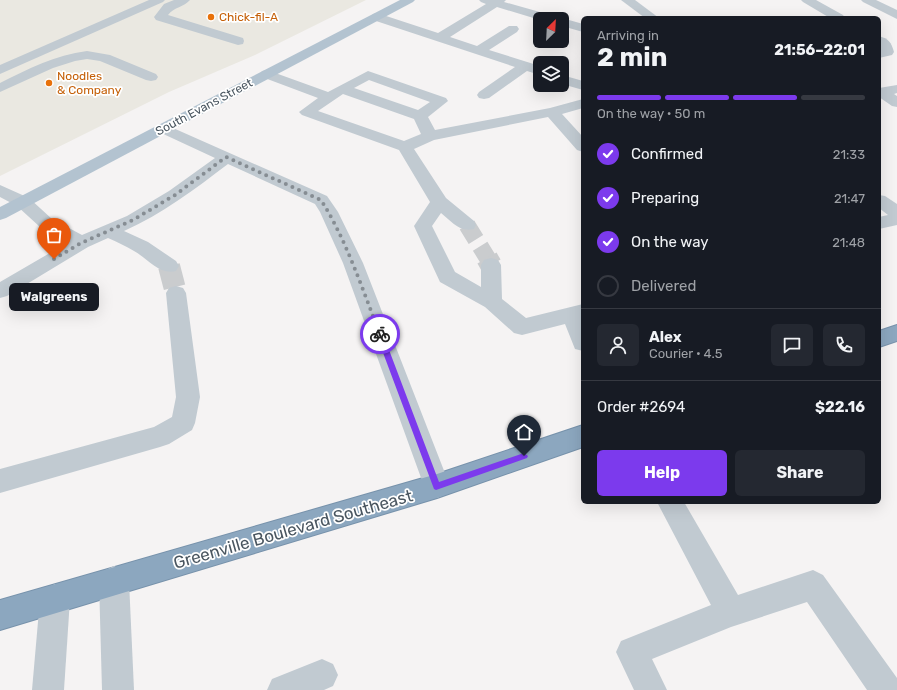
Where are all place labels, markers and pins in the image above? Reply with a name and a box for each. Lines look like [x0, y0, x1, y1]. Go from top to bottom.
place label: Chick-fil-A [219, 10, 278, 24]
marker: Chick-fil-A [206, 12, 216, 22]
place label: Noodles & Company [57, 69, 122, 97]
marker: Noodles & Company [44, 78, 54, 88]
pin [37, 218, 71, 259]
callout: Walgreens [9, 283, 99, 311]
pin [507, 415, 541, 456]

